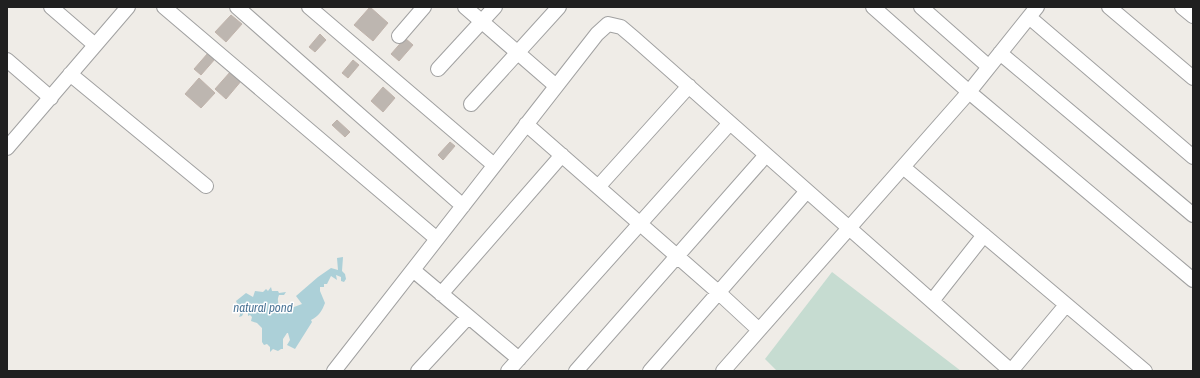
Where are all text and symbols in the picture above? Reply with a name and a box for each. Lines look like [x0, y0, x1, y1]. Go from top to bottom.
water label: natural pond [233, 299, 293, 316]

